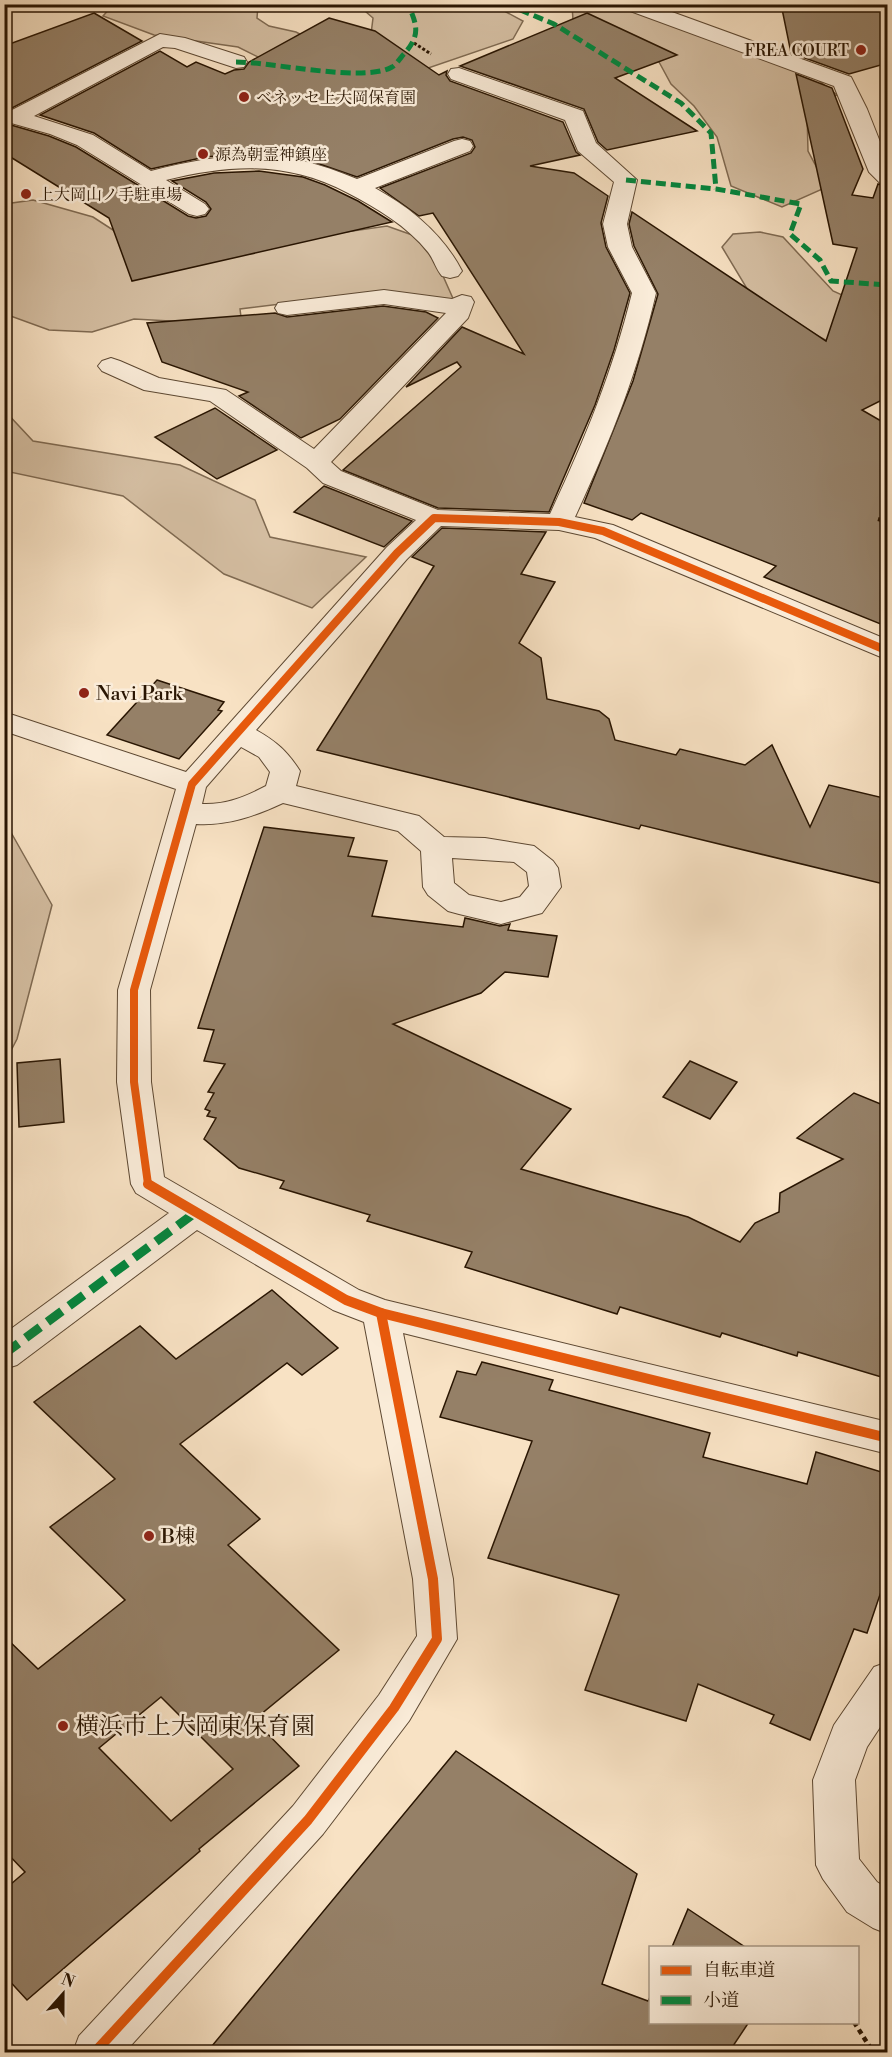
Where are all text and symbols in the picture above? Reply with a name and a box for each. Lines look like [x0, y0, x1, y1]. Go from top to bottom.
place label: FREA COURT [745, 41, 849, 61]
marker: FREA COURT [854, 43, 868, 57]
place label: ベネッセ上大岡保育園 [256, 88, 416, 108]
marker: ベネッセ上大岡保育園 [237, 90, 251, 104]
place label: 源為朝霊神鎮座 [215, 145, 327, 165]
marker: 源為朝霊神鎮座 [196, 147, 210, 161]
place label: 上大岡山ノ手駐車場 [38, 185, 182, 205]
marker: 上大岡山ノ手駐車場 [19, 187, 33, 201]
place label: Navi Park [96, 682, 184, 707]
marker: Navi Park [77, 686, 91, 700]
place label: B棟 [160, 1525, 195, 1550]
marker: B棟 [142, 1529, 156, 1543]
place label: 横浜市上大岡東保育園 [75, 1712, 315, 1742]
marker: 横浜市上大岡東保育園 [56, 1719, 70, 1733]
legend [649, 1946, 859, 2024]
text: 自転車道 [703, 1959, 775, 1982]
north arrow [33, 1964, 93, 2024]
text: N [59, 1969, 78, 1993]
text: 小道 [703, 1989, 739, 2012]

